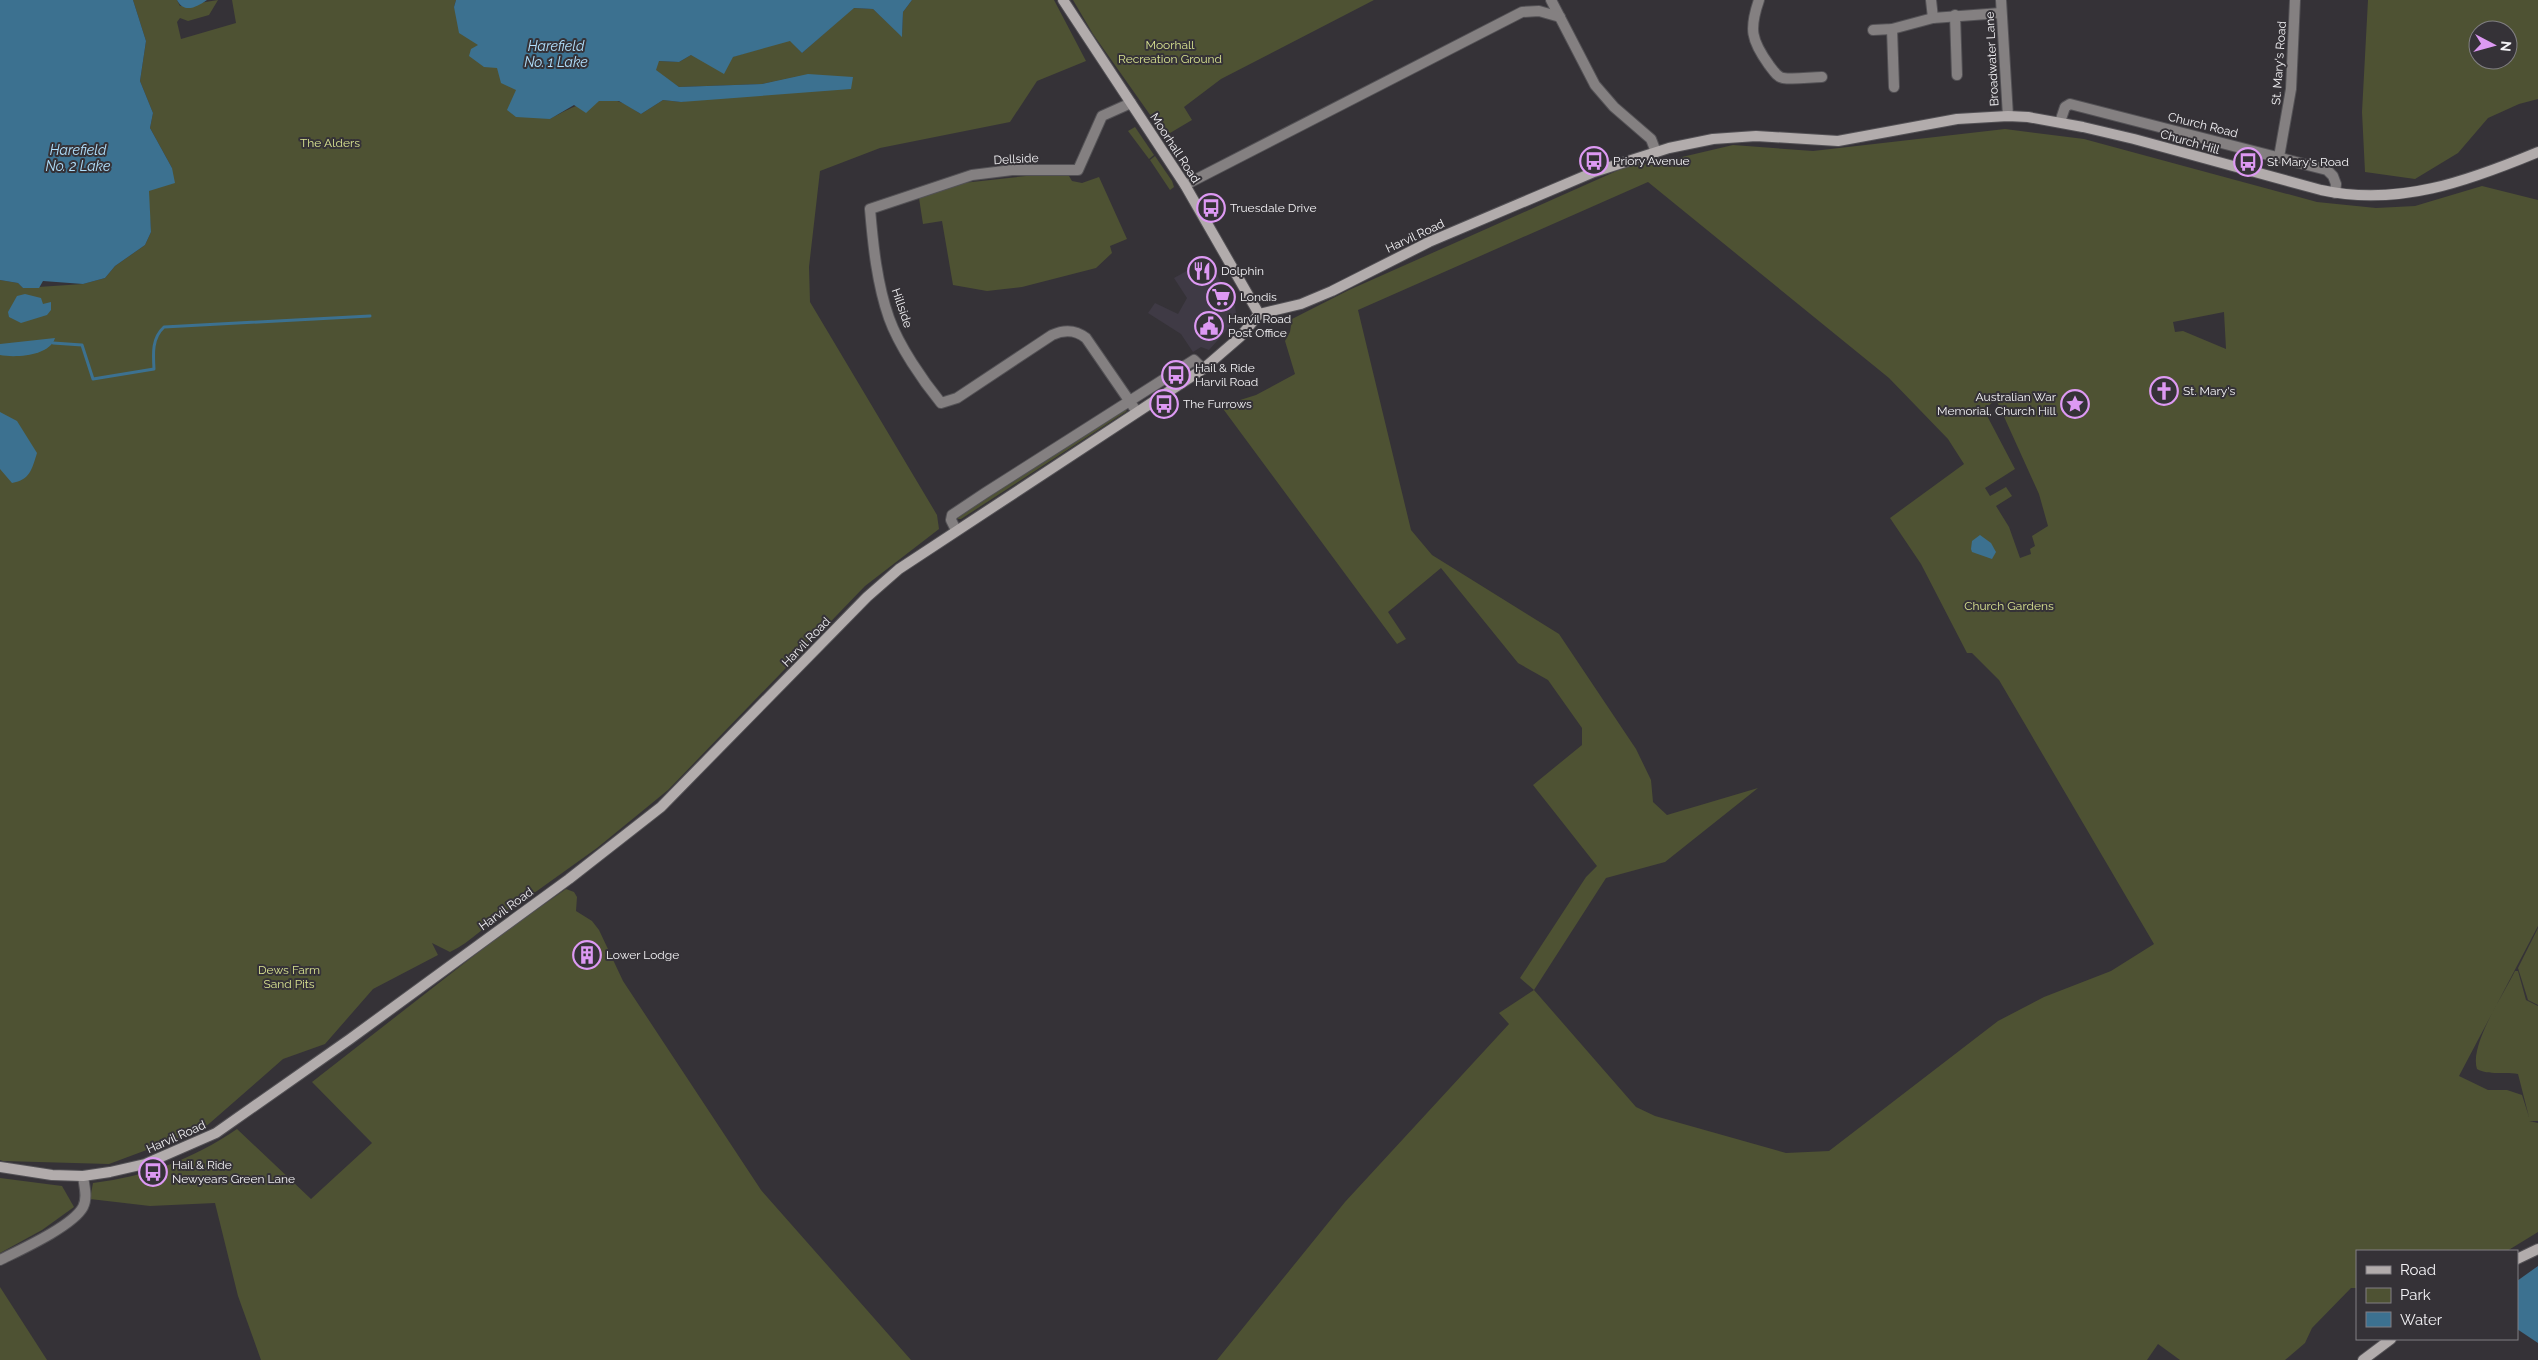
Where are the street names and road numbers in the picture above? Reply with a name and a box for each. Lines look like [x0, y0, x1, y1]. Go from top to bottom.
street label: Broadwater Lane [1983, 11, 2001, 107]
street label: St. Mary's Road [2269, 21, 2289, 105]
street label: Moorhall Road [1147, 110, 1203, 186]
street label: Church Road [2166, 110, 2240, 140]
street label: Church Hill [2159, 127, 2222, 157]
street label: Dellside [993, 151, 1039, 167]
street label: Harvil Road [1383, 216, 1447, 256]
street label: Hillside [889, 286, 915, 330]
street label: Harvil Road [779, 614, 833, 670]
street label: Harvil Road [476, 885, 536, 933]
street label: Harvil Road [144, 1118, 208, 1156]

